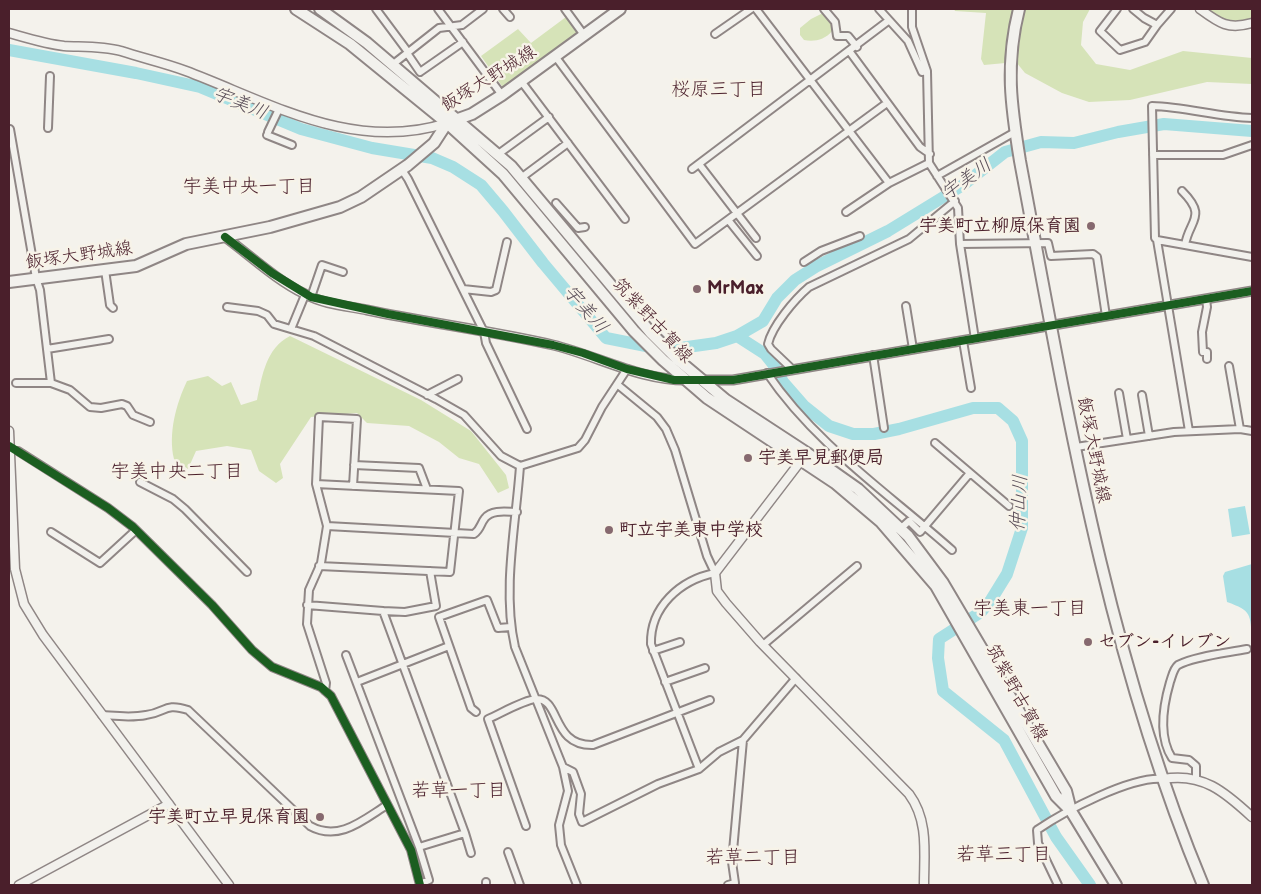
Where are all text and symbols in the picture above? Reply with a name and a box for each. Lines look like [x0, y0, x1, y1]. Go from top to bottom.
street label: 飯塚大野城線 [437, 41, 541, 117]
district label: 桜原三丁目 [672, 79, 766, 101]
water label: 宇美川 [209, 83, 271, 125]
water label: 宇美川 [937, 154, 997, 206]
district label: 宇美中央一丁目 [183, 176, 315, 198]
place label: 宇美町立柳原保育園 [919, 215, 1081, 237]
marker: 宇美町立柳原保育園 [1085, 220, 1097, 232]
street label: 飯塚大野城線 [24, 238, 134, 274]
street label: 筑紫野古賀線 [607, 274, 697, 368]
place label: MrMax [707, 278, 763, 300]
water label: 宇美川 [558, 281, 612, 339]
marker: MrMax [691, 283, 703, 295]
street label: 飯塚大野城線 [1072, 395, 1114, 505]
place label: 宇美早見郵便局 [758, 447, 884, 469]
marker: 宇美早見郵便局 [742, 452, 754, 464]
district label: 宇美中央二丁目 [111, 461, 243, 483]
water label: 仲山川 [1007, 474, 1033, 532]
place label: 町立宇美東中学校 [619, 519, 763, 541]
marker: 町立宇美東中学校 [603, 524, 615, 536]
district label: 宇美東一丁目 [973, 598, 1087, 620]
place label: セブン-イレブン [1098, 631, 1231, 653]
marker: セブン-イレブン [1082, 636, 1094, 648]
street label: 筑紫野古賀線 [980, 641, 1052, 745]
district label: 若草一丁目 [412, 780, 506, 802]
place label: 宇美町立早見保育園 [148, 806, 310, 828]
marker: 宇美町立早見保育園 [314, 811, 326, 823]
district label: 若草三丁目 [957, 844, 1051, 866]
district label: 若草二丁目 [706, 847, 800, 869]

